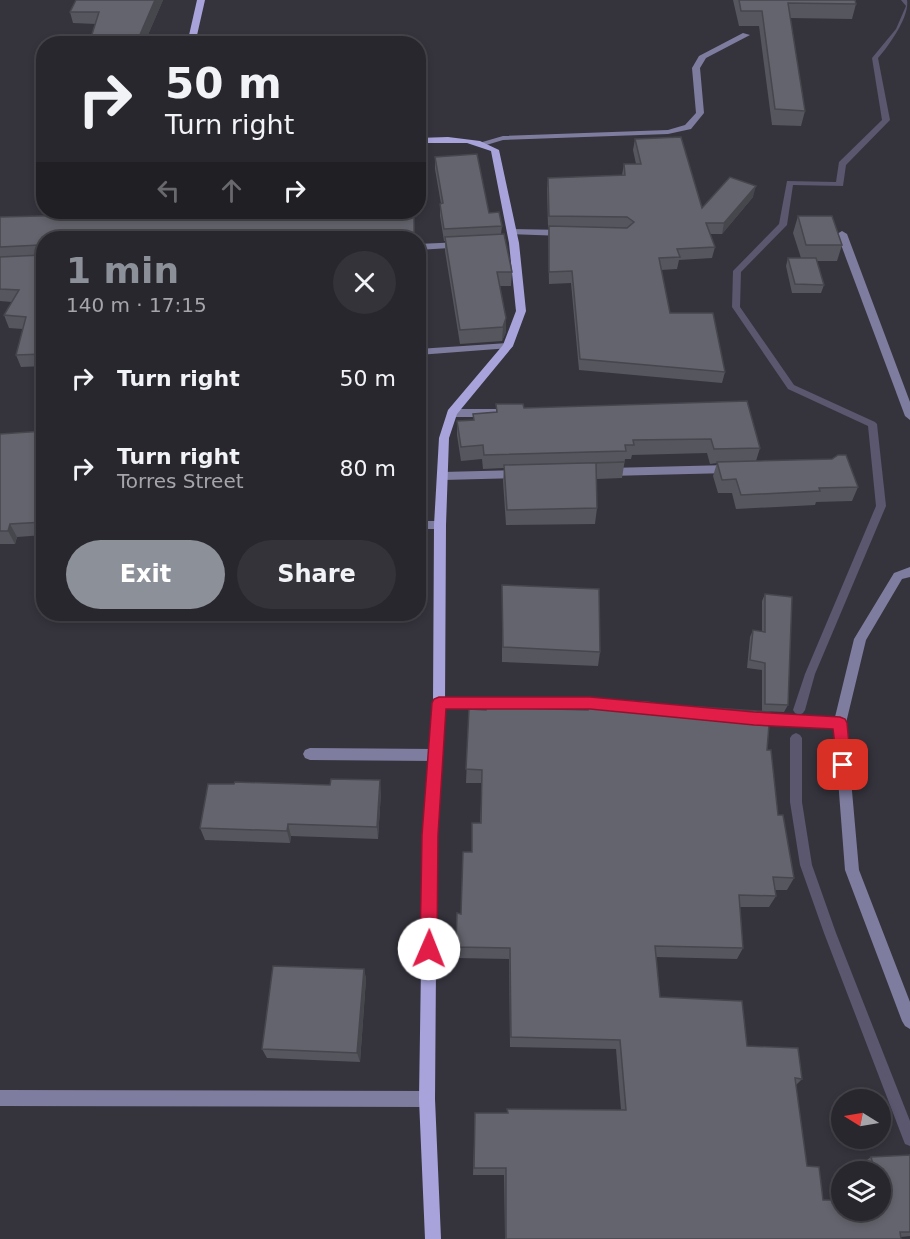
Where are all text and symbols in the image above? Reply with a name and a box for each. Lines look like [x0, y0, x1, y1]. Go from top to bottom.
text: 50 m [165, 59, 282, 108]
icon: right [66, 60, 144, 138]
text: Turn right [165, 109, 294, 140]
icon: left [152, 174, 185, 207]
icon: ahead [215, 174, 248, 207]
icon: right [278, 174, 311, 207]
text: 1 min [66, 250, 179, 291]
button: close [333, 251, 396, 314]
text: 140 m · 17:15 [66, 293, 207, 317]
icon: right [66, 362, 99, 395]
text: Turn right [117, 366, 240, 391]
text: 50 m [340, 366, 396, 391]
text: Turn right [117, 444, 240, 469]
icon: right [66, 452, 99, 485]
text: 80 m [340, 456, 396, 481]
text: Torres Street [117, 469, 244, 493]
button: Exit [66, 540, 225, 609]
button: Share [237, 540, 396, 609]
pin [817, 739, 868, 790]
icon: arrive [826, 748, 859, 781]
position arrow [397, 917, 461, 981]
north arrow [831, 1089, 891, 1149]
map controls [831, 1089, 891, 1221]
button: layers [831, 1161, 891, 1221]

